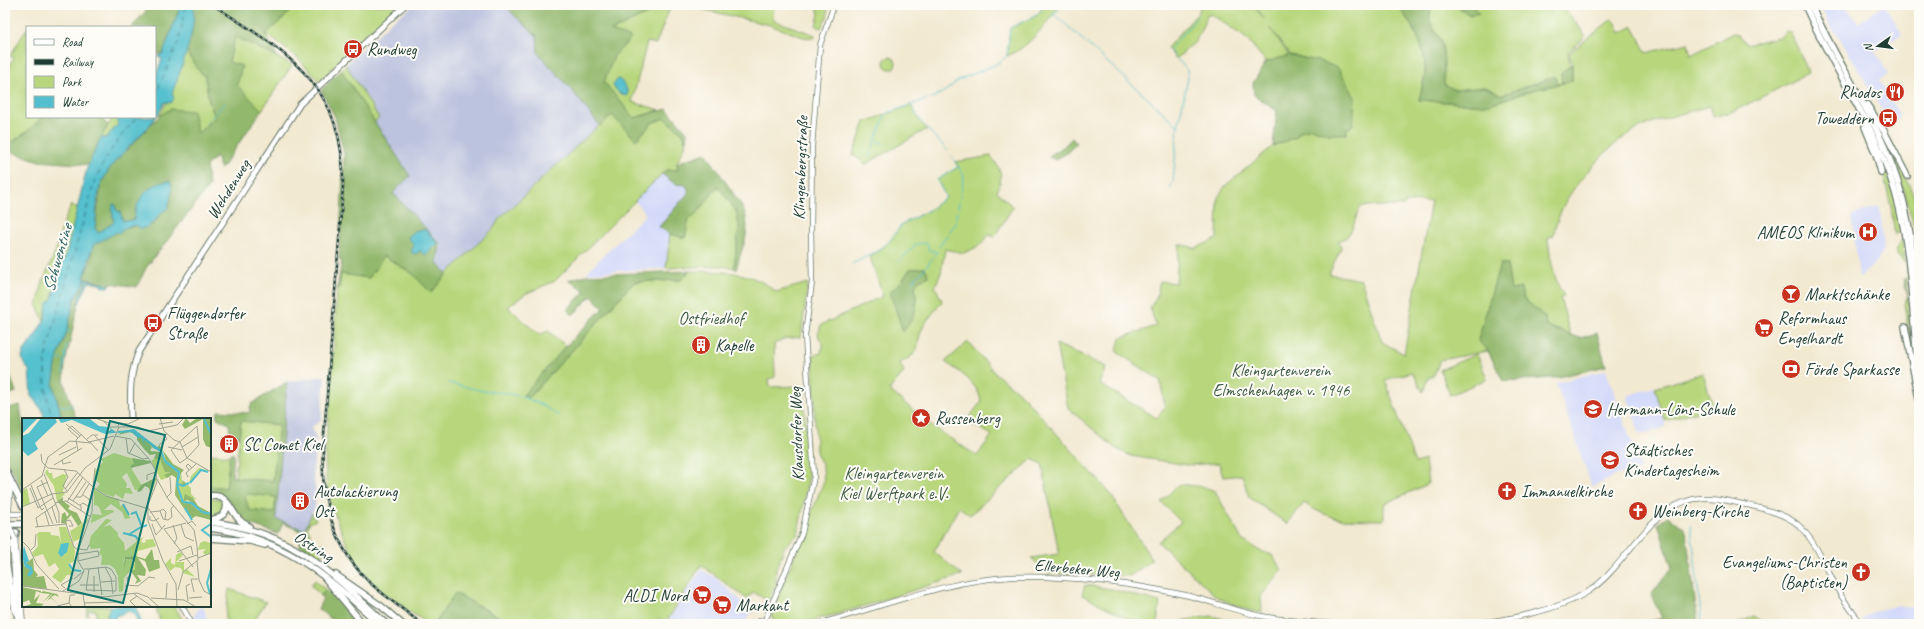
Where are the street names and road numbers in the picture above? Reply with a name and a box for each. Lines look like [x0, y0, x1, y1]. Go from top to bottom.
street label: Klingenbergstraße [788, 114, 813, 220]
street label: Wehdenweg [202, 154, 256, 223]
street label: Klausdorfer Weg [784, 386, 809, 481]
street label: Ostring [290, 526, 339, 568]
street label: Ellerbeker Weg [1034, 554, 1121, 583]

